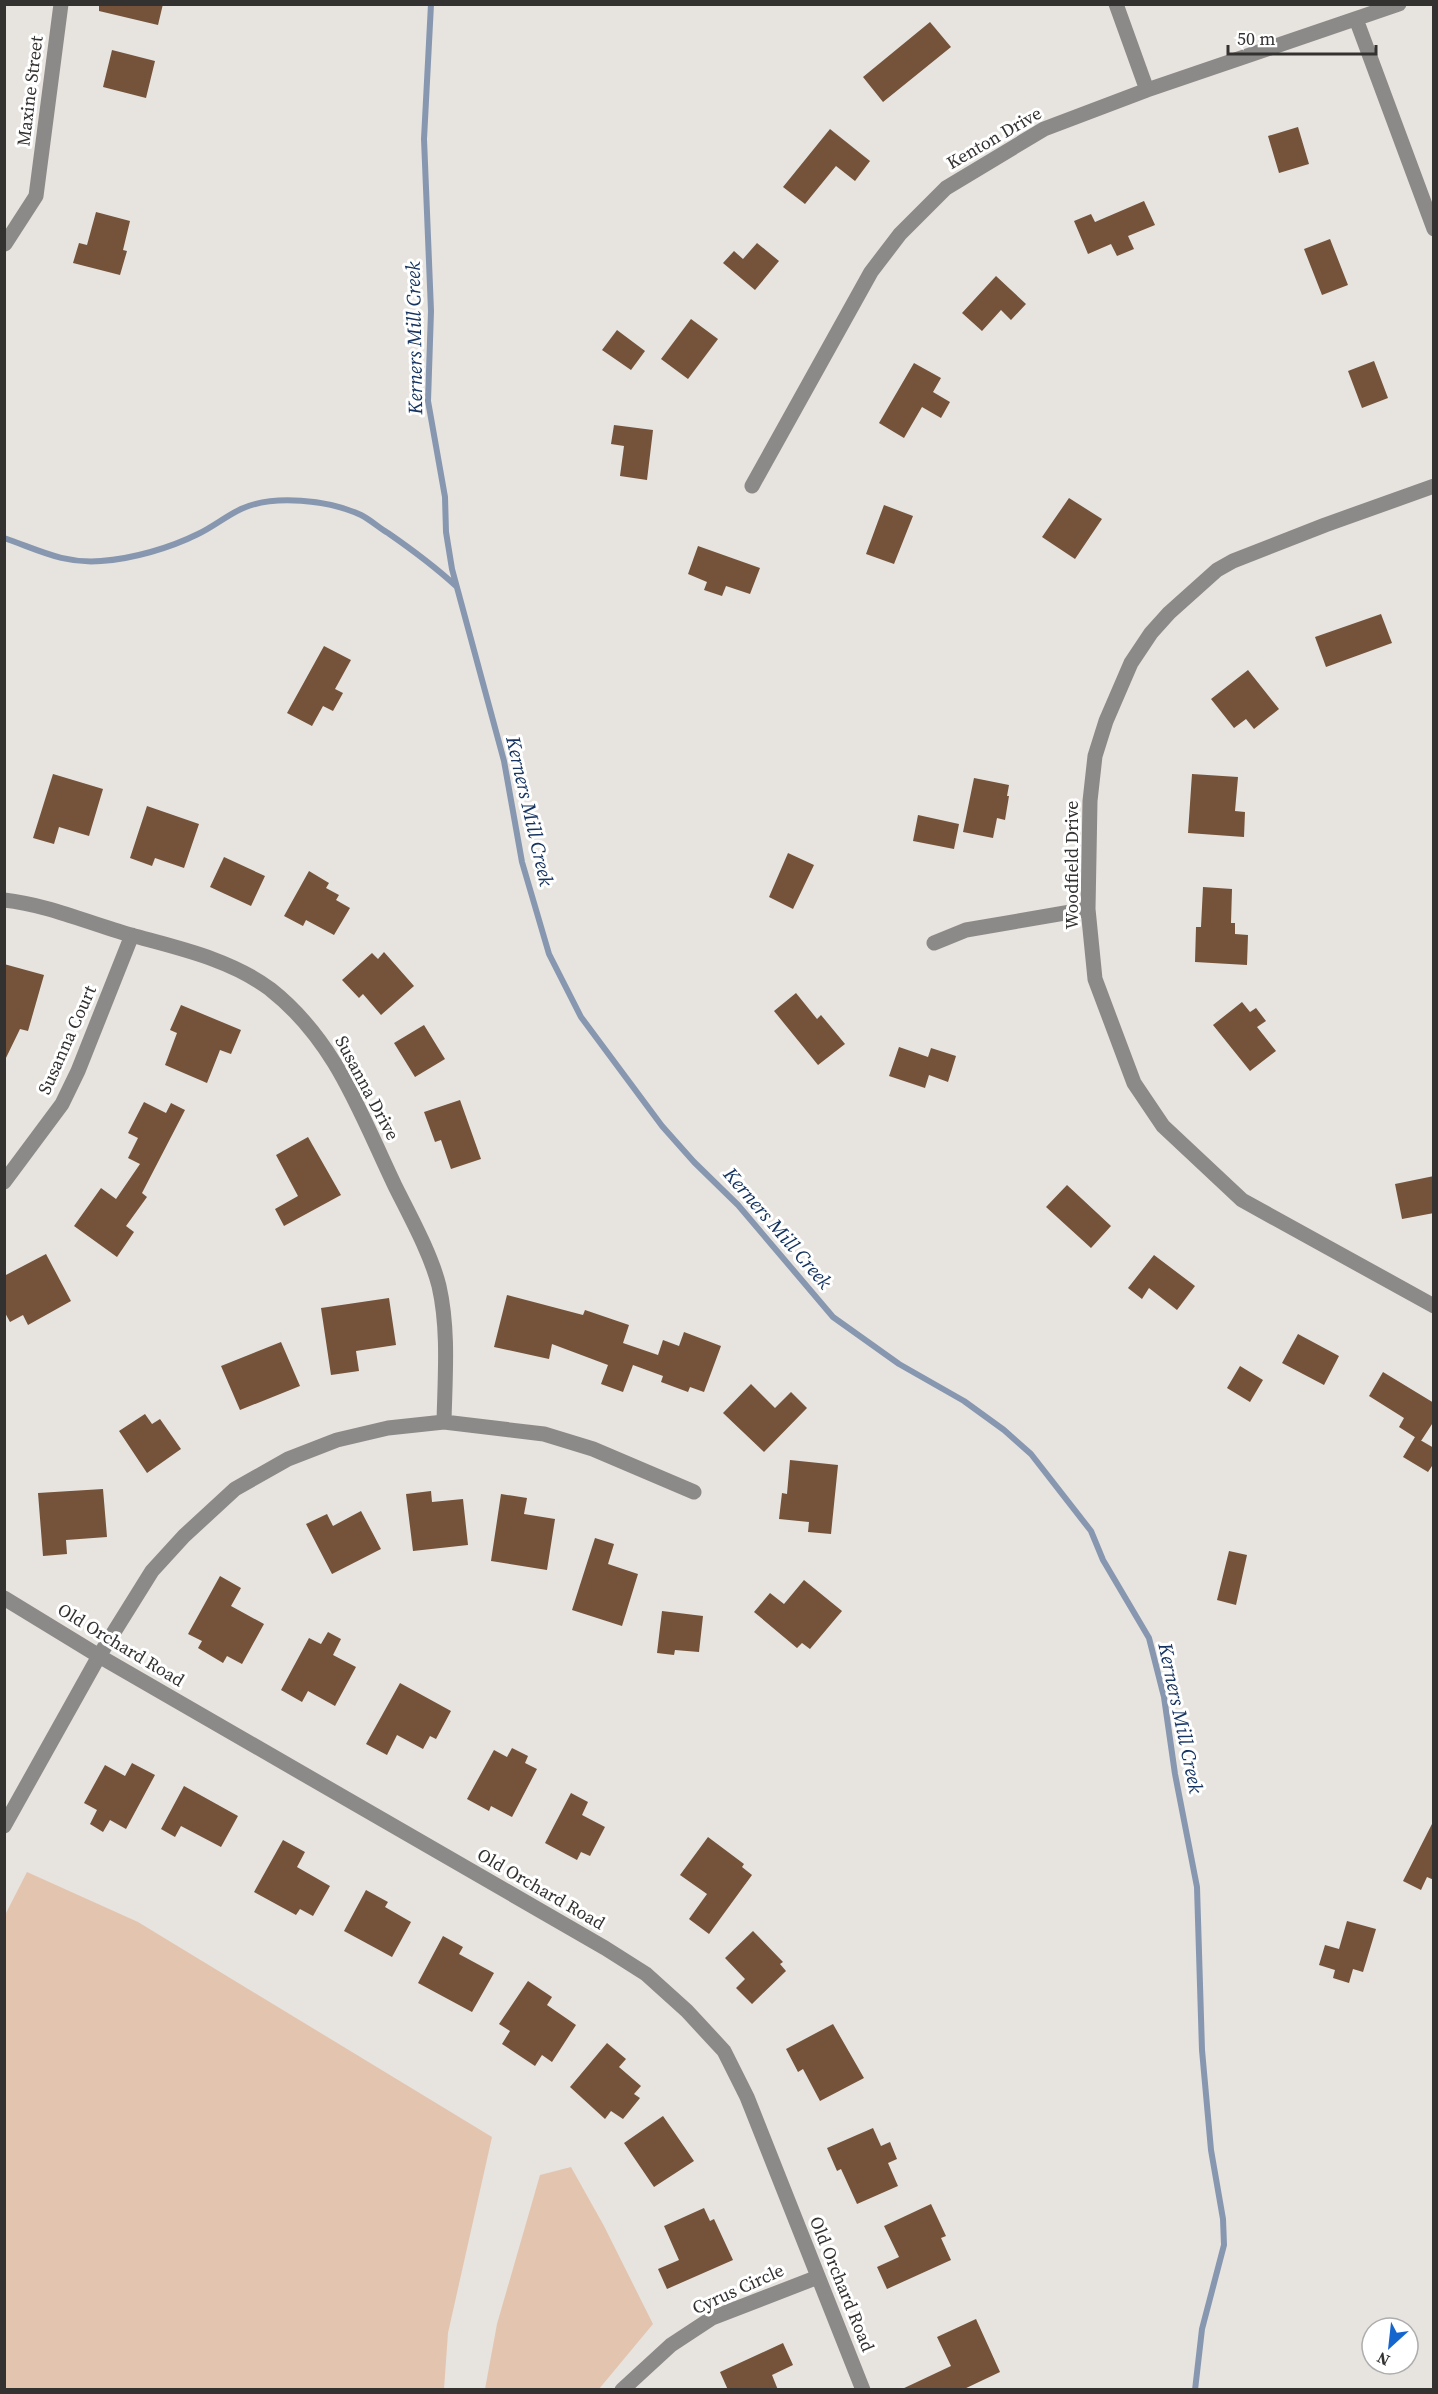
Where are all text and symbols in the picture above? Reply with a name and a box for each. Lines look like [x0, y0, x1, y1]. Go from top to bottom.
scale bar [1228, 18, 1376, 56]
text: 50 m [1237, 26, 1275, 51]
street label: Maxine Street [10, 34, 49, 147]
street label: Kenton Drive [942, 100, 1046, 175]
water label: Kerners Mill Creek [399, 261, 429, 416]
water label: Kerners Mill Creek [499, 732, 561, 889]
street label: Woodfield Drive [1059, 800, 1084, 930]
street label: Susanna Court [31, 981, 102, 1098]
street label: Susanna Drive [329, 1031, 405, 1144]
water label: Kerners Mill Creek [717, 1160, 839, 1295]
street label: Old Orchard Road [53, 1597, 189, 1692]
water label: Kerners Mill Creek [1151, 1639, 1211, 1796]
street label: Old Orchard Road [473, 1842, 610, 1935]
street label: Old Orchard Road [804, 2212, 881, 2355]
street label: Cyrus Circle [688, 2257, 788, 2320]
north arrow [1360, 2316, 1420, 2376]
text: N [1373, 2347, 1393, 2372]

